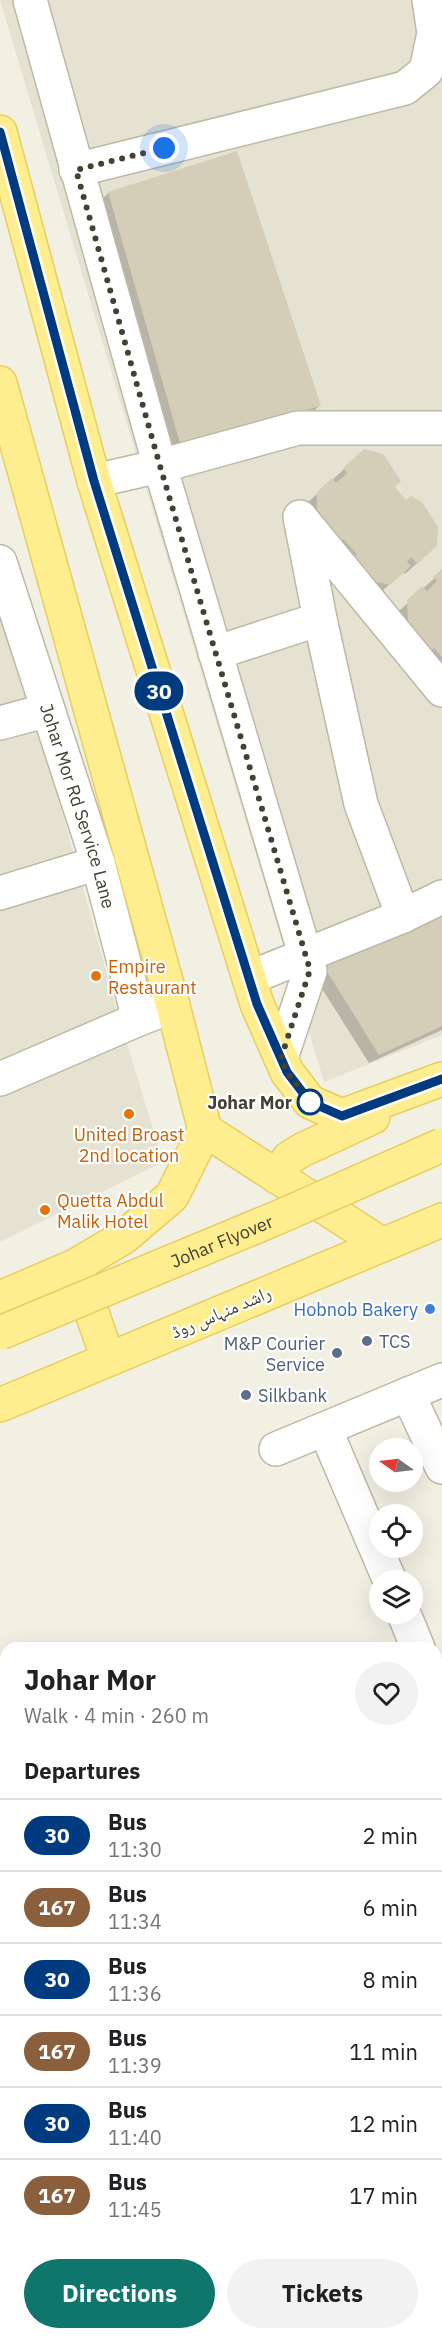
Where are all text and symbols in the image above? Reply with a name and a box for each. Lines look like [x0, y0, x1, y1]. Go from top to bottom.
your location [149, 133, 179, 163]
line badge: 30 [132, 672, 186, 710]
text: 30 [146, 677, 172, 705]
street label: Johar Mor Rd Service Lane [35, 700, 121, 911]
place label: Empire Restaurant [108, 955, 197, 999]
marker: Empire Restaurant [89, 969, 103, 983]
marker: Johar Mor [297, 1089, 323, 1115]
place label: Johar Mor [207, 1091, 292, 1114]
marker: United Broast 2nd location [122, 1107, 136, 1121]
place label: United Broast 2nd location [74, 1123, 184, 1167]
place label: Quetta Abdul Malik Hotel [57, 1189, 164, 1233]
marker: Quetta Abdul Malik Hotel [38, 1203, 52, 1217]
street label: Johar Flyover [167, 1209, 277, 1272]
street label: راشد منہاس روڈ [168, 1281, 274, 1343]
place label: Hobnob Bakery [294, 1298, 418, 1321]
marker: Hobnob Bakery [423, 1302, 437, 1316]
place label: TCS [379, 1330, 411, 1353]
place label: M&P Courier Service [224, 1332, 325, 1376]
marker: TCS [360, 1334, 374, 1348]
marker: M&P Courier Service [330, 1346, 344, 1360]
place label: Silkbank [258, 1384, 328, 1407]
marker: Silkbank [239, 1388, 253, 1402]
north arrow [369, 1438, 423, 1492]
map controls [369, 1438, 423, 1624]
button: locate [369, 1504, 423, 1558]
button: layers [369, 1570, 423, 1624]
text: Johar Mor [24, 1661, 156, 1698]
button: heart [355, 1662, 418, 1725]
text: Walk · 4 min · 260 m [24, 1702, 209, 1729]
text: Departures [24, 1756, 140, 1785]
text: Bus [108, 1807, 147, 1836]
text: 30 [44, 1821, 70, 1849]
text: 2 min [362, 1821, 418, 1850]
text: 11:30 [108, 1836, 162, 1863]
text: Bus [108, 1879, 147, 1908]
text: 167 [38, 1893, 76, 1921]
text: 6 min [362, 1893, 418, 1922]
text: 11:34 [108, 1908, 162, 1935]
text: Bus [108, 1951, 147, 1980]
text: 30 [44, 1965, 70, 1993]
text: 8 min [362, 1965, 418, 1994]
text: 11:36 [108, 1980, 162, 2007]
text: Bus [108, 2023, 147, 2052]
text: 167 [38, 2037, 76, 2065]
text: 11 min [349, 2037, 418, 2066]
text: 11:39 [108, 2052, 162, 2079]
text: Bus [108, 2095, 147, 2124]
text: 30 [44, 2109, 70, 2137]
text: 12 min [349, 2109, 418, 2138]
text: 11:40 [108, 2124, 162, 2151]
text: Bus [108, 2167, 147, 2196]
text: 167 [38, 2181, 76, 2209]
text: 17 min [349, 2181, 418, 2210]
text: 11:45 [108, 2196, 162, 2223]
button: Directions [24, 2259, 215, 2328]
button: Tickets [227, 2259, 418, 2328]

